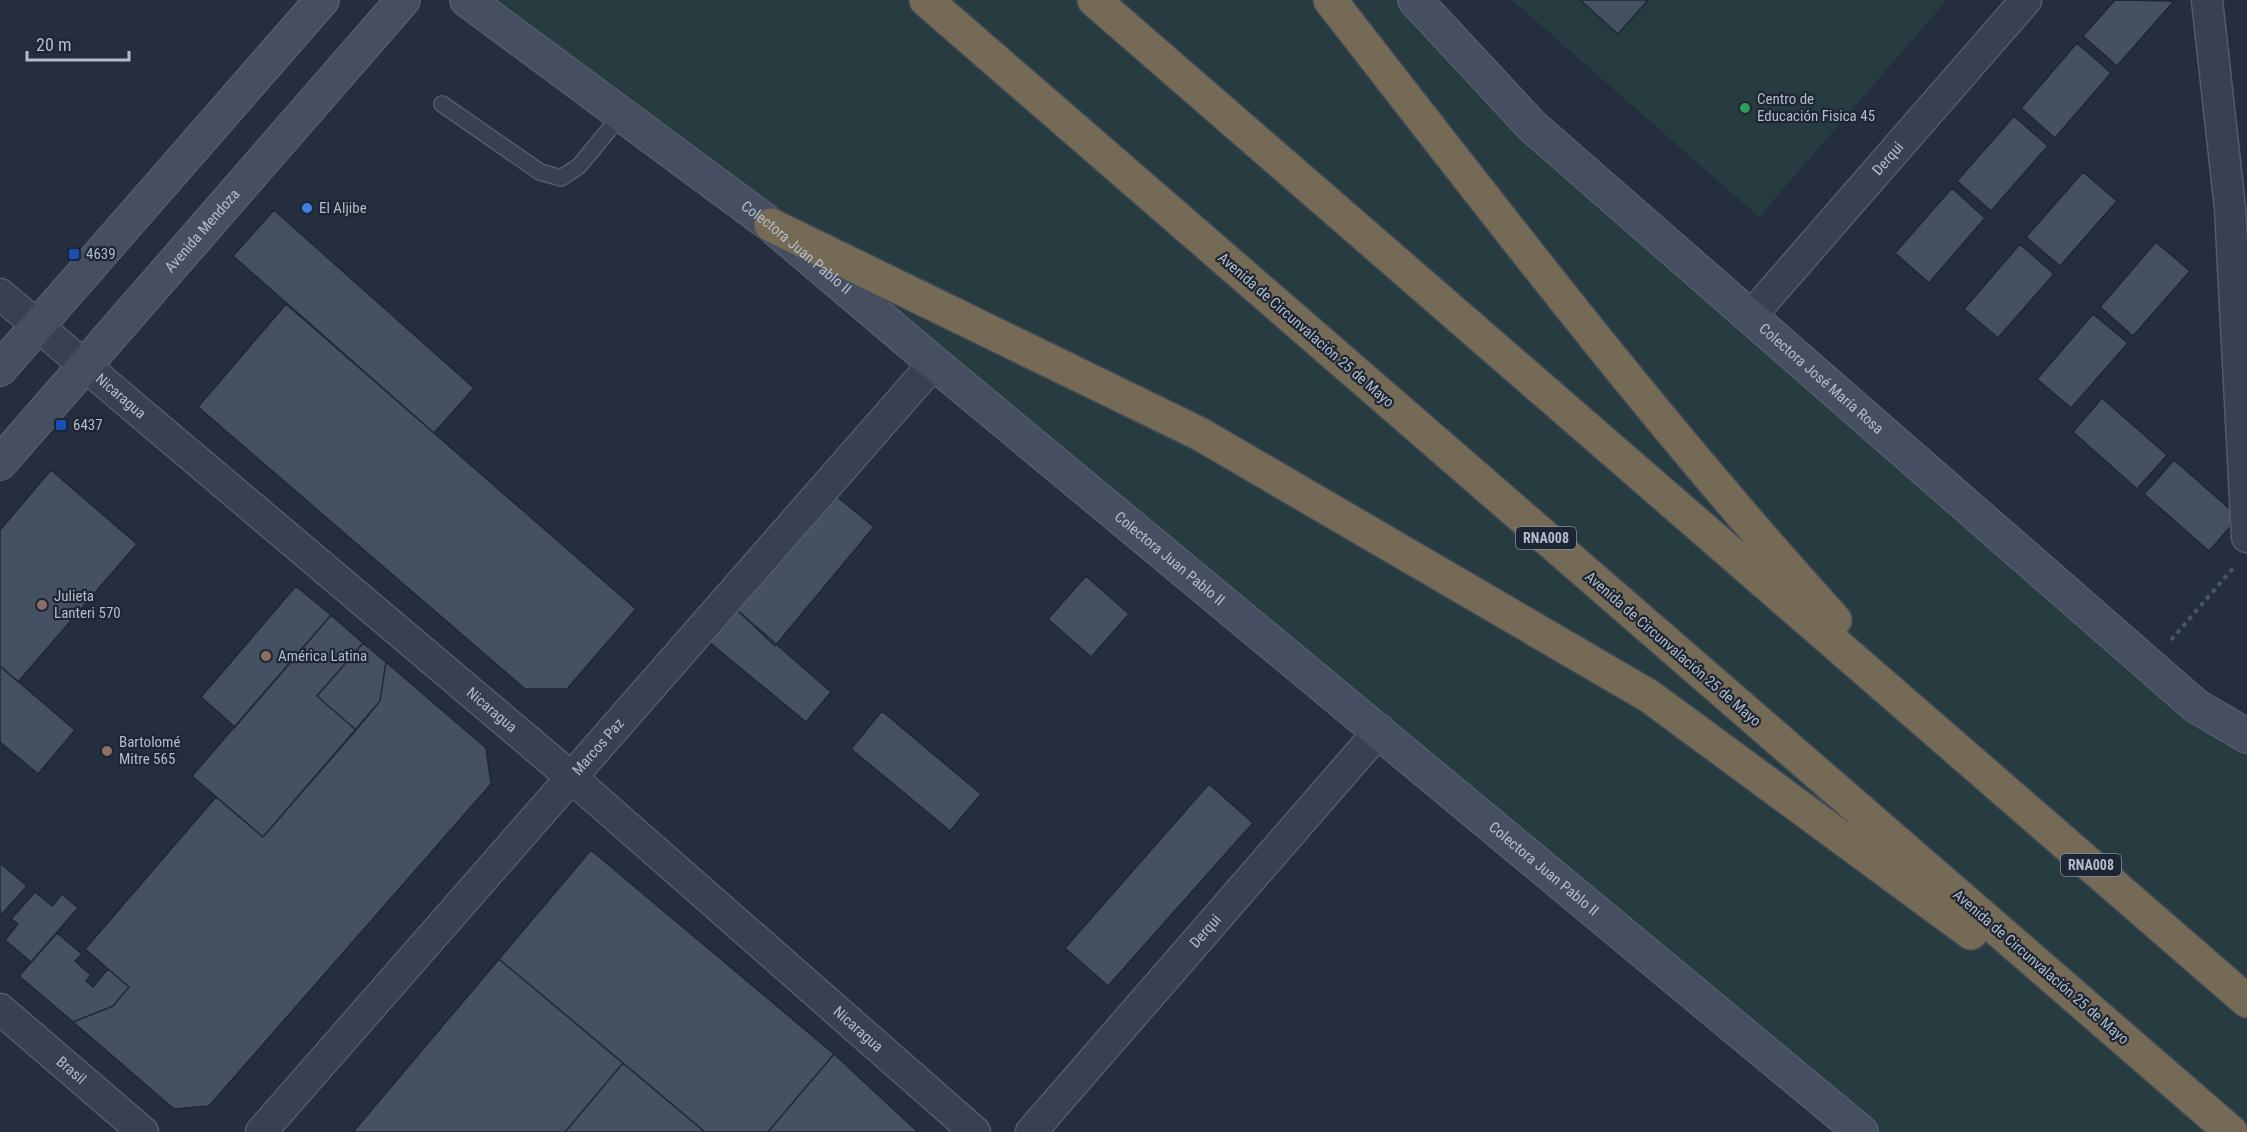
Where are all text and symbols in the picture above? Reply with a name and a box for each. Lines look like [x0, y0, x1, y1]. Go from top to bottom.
scale bar [27, 24, 129, 62]
text: 20 m [36, 34, 71, 55]
place label: Centro de Educación Fisica 45 [1757, 90, 1875, 125]
marker: Centro de Educación Fisica 45 [1738, 101, 1752, 115]
street label: Derqui [1869, 138, 1907, 179]
street label: Avenida Mendoza [161, 185, 243, 276]
street label: Colectora Juan Pablo II [738, 197, 855, 298]
place label: El Aljibe [319, 199, 367, 217]
marker: El Aljibe [300, 201, 314, 215]
place label: 4639 [86, 245, 116, 263]
marker: 4639 [67, 247, 81, 261]
street label: Avenida de Circunvalación 25 de Mayo [1214, 249, 1398, 411]
street label: Colectora José María Rosa [1755, 320, 1887, 438]
street label: Nicaragua [92, 370, 149, 422]
place label: 6437 [73, 416, 103, 434]
marker: 6437 [54, 418, 68, 432]
street label: Colectora Juan Pablo II [1111, 508, 1228, 609]
road number: RNA008 [1516, 527, 1576, 549]
street label: Avenida de Circunvalación 25 de Mayo [1581, 568, 1765, 730]
place label: Julieta Lanteri 570 [54, 587, 121, 622]
marker: Julieta Lanteri 570 [35, 598, 49, 612]
place label: América Latina [278, 647, 367, 665]
marker: América Latina [259, 649, 273, 663]
street label: Nicaragua [463, 684, 520, 736]
street label: Marcos Paz [568, 715, 628, 779]
place label: Bartolomé Mitre 565 [119, 733, 180, 768]
marker: Bartolomé Mitre 565 [100, 744, 114, 758]
street label: Colectora Juan Pablo II [1485, 818, 1602, 920]
road number: RNA008 [2061, 854, 2121, 876]
street label: Avenida de Circunvalación 25 de Mayo [1949, 886, 2133, 1048]
street label: Derqui [1186, 911, 1225, 951]
street label: Nicaragua [829, 1003, 887, 1056]
street label: Brasil [53, 1053, 90, 1088]

